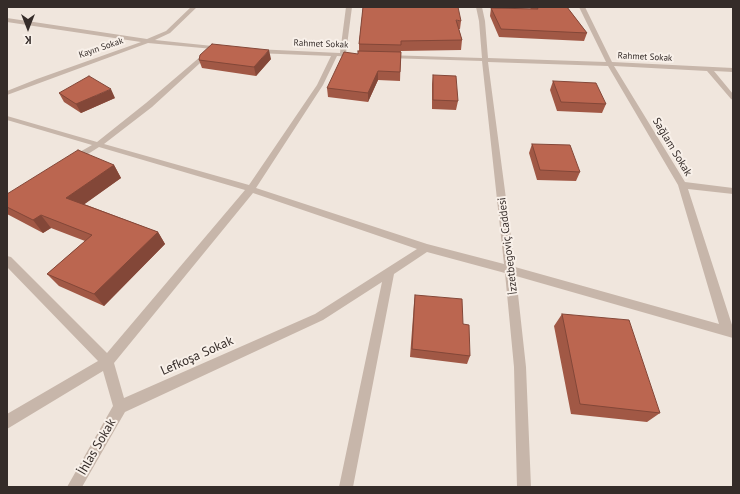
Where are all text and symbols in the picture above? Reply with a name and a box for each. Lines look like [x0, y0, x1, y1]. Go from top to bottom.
north arrow [8, 8, 48, 48]
text: K [25, 33, 31, 47]
street label: Kayın Sokak [77, 35, 125, 61]
street label: Rahmet Sokak [293, 38, 349, 50]
street label: Rahmet Sokak [617, 50, 673, 64]
street label: Sağlam Sokak [649, 116, 695, 178]
street label: İzzetbegoviç Caddesi [495, 197, 521, 295]
street label: Lefkoşa Sokak [158, 333, 236, 379]
street label: İhlas Sokak [75, 416, 119, 478]

